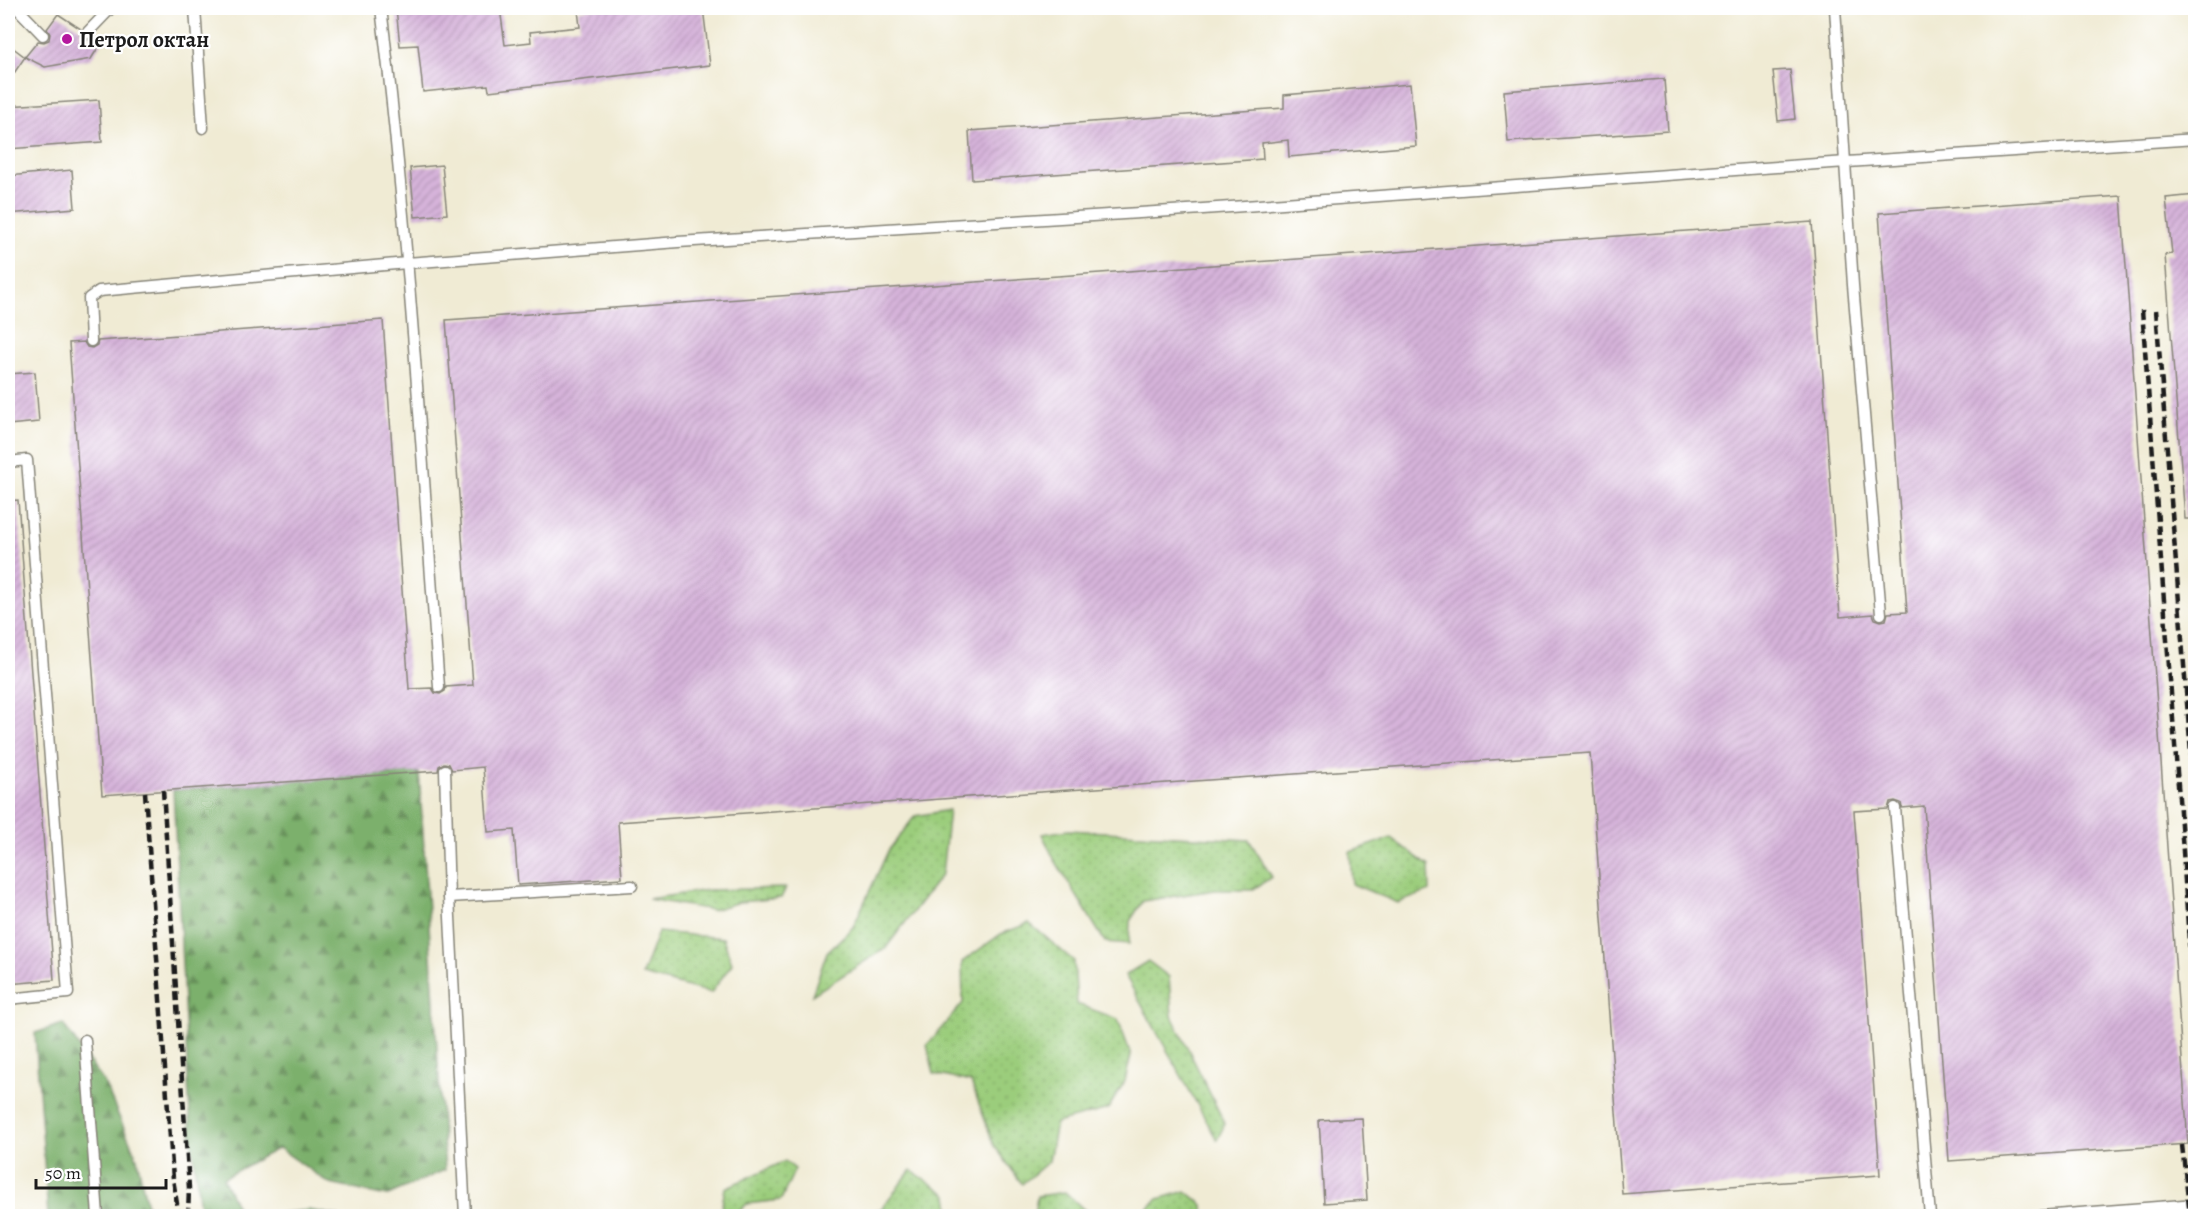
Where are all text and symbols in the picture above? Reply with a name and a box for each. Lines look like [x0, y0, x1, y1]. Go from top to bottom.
place label: Петрол октан [79, 25, 209, 55]
marker: Петрол октан [60, 32, 74, 46]
scale bar [36, 1152, 166, 1190]
text: 50 m [45, 1161, 81, 1185]

